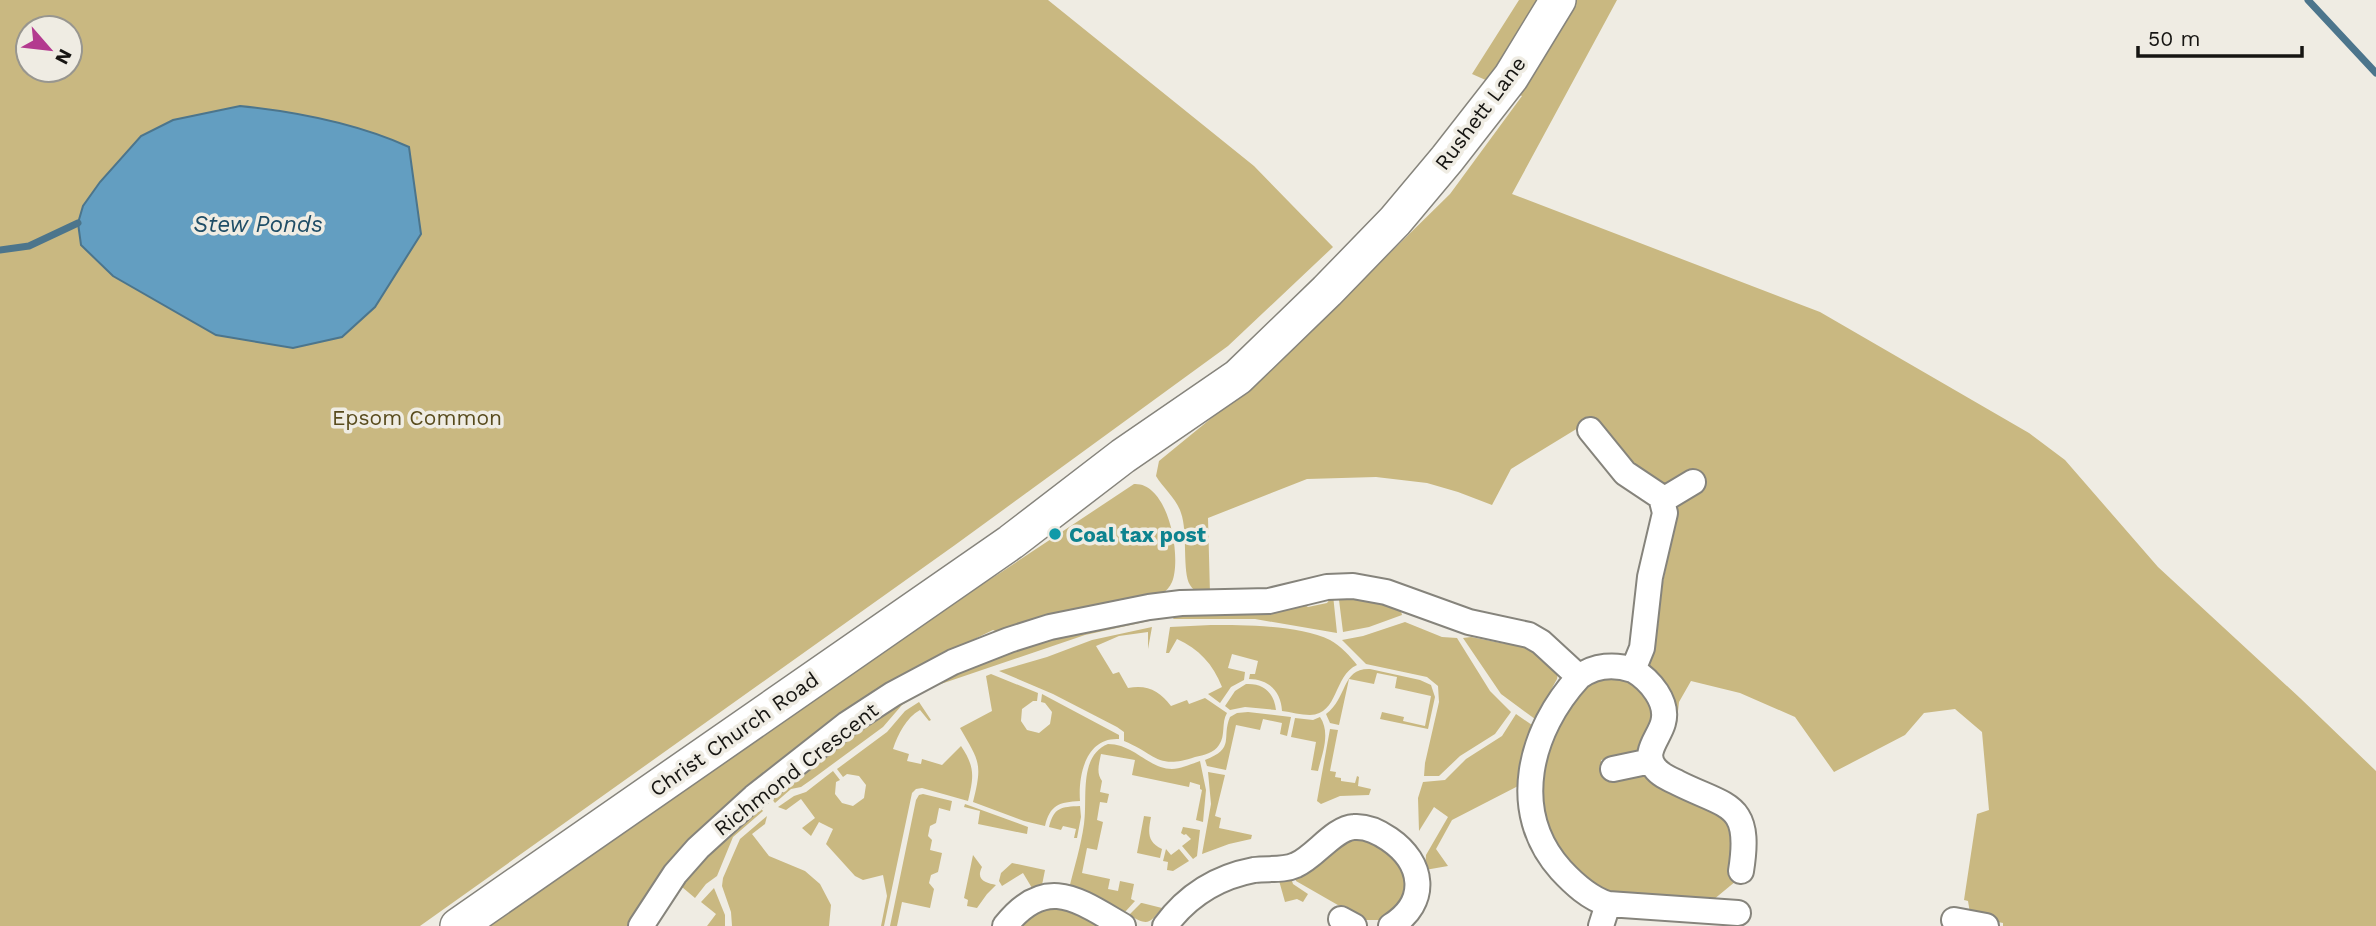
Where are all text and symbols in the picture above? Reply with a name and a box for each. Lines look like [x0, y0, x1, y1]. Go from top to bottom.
north arrow [14, 14, 84, 84]
scale bar [2138, 14, 2302, 58]
text: 50 m [2148, 26, 2200, 51]
text: N [50, 45, 77, 68]
street label: Rushett Lane [1429, 51, 1531, 175]
water label: Stew Ponds [193, 211, 323, 238]
park label: Epsom Common [332, 405, 502, 430]
place label: Coal tax post [1069, 522, 1206, 547]
marker: Coal tax post [1047, 526, 1063, 542]
street label: Christ Church Road [645, 666, 823, 802]
street label: Richmond Crescent [709, 697, 883, 841]

